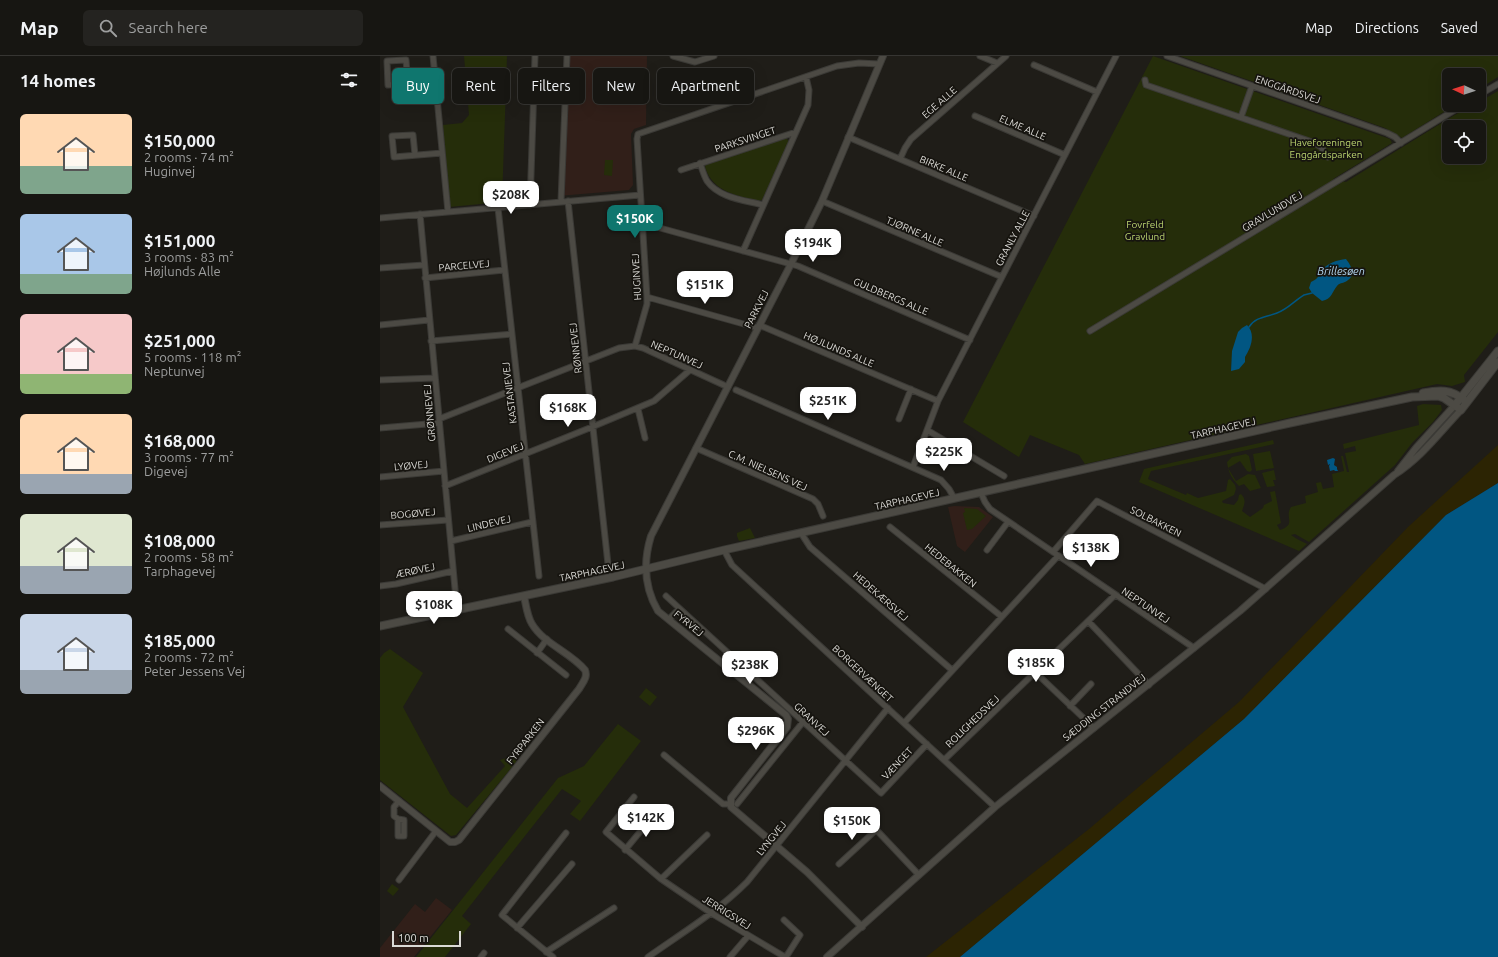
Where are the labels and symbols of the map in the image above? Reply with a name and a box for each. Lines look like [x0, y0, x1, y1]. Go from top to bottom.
north arrow [1442, 68, 1486, 112]
street label: ENGGÅRDSVEJ [1254, 73, 1322, 106]
street label: EGE ALLE [920, 84, 959, 120]
street label: ELME ALLE [998, 113, 1048, 142]
street label: PARKSVINGET [713, 124, 777, 155]
park label: Haveforeningen Enggårdsparken [1290, 137, 1362, 160]
street label: BIRKE ALLE [918, 153, 970, 184]
pin: $208K [483, 181, 539, 215]
street label: GRAVLUNDVEJ [1240, 189, 1305, 234]
pin: $150K [607, 205, 663, 239]
street label: GRANLY ALLE [993, 208, 1032, 268]
street label: TJØRNE ALLE [885, 214, 945, 249]
park label: Fovrfeld Gravlund [1125, 219, 1165, 242]
pin: $194K [785, 229, 841, 263]
street label: HUGINVEJ [630, 253, 643, 301]
street label: PARCELVEJ [438, 258, 490, 273]
water label: Brillesøen [1317, 265, 1365, 277]
pin: $151K [677, 271, 733, 305]
street label: GULDBERGS ALLE [852, 276, 930, 317]
street label: PARKVEJ [742, 288, 771, 330]
street label: RØNNEVEJ [567, 322, 584, 374]
street label: HØJLUNDS ALLE [802, 330, 876, 369]
street label: NEPTUNVEJ [649, 338, 704, 371]
street label: KASTANIEVEJ [500, 361, 519, 424]
street label: GRØNNEVEJ [422, 384, 437, 442]
pin: $251K [800, 387, 856, 421]
pin: $168K [540, 394, 596, 428]
street label: TARPHAGEVEJ [1190, 416, 1257, 441]
pin: $225K [916, 438, 972, 472]
street label: DIGEVEJ [485, 440, 525, 465]
street label: C.M. NIELSENS VEJ [727, 448, 809, 493]
street label: LYØVEJ [394, 459, 429, 472]
street label: TARPHAGEVEJ [874, 487, 941, 512]
street label: SOLBAKKEN [1128, 504, 1183, 539]
street label: BOGØVEJ [390, 506, 436, 521]
street label: LINDEVEJ [466, 513, 512, 534]
pin: $138K [1063, 534, 1119, 568]
street label: HEDEBAKKEN [923, 541, 979, 589]
street label: TARPHAGEVEJ [558, 559, 626, 584]
street label: ÆRØVEJ [394, 561, 436, 580]
street label: HEDEKÆRSVEJ [851, 569, 911, 623]
street label: NEPTUNVEJ [1120, 585, 1172, 625]
pin: $108K [406, 591, 462, 625]
street label: FYRVEJ [672, 608, 706, 639]
street label: BORGERVÆNGET [830, 643, 895, 704]
pin: $185K [1008, 649, 1064, 683]
pin: $238K [722, 651, 778, 685]
street label: SÆDDING STRANDVEJ [1061, 672, 1148, 743]
street label: ROLIGHEDSVEJ [943, 693, 1001, 750]
street label: GRANVEJ [792, 700, 831, 738]
street label: FYRPARKEN [504, 716, 547, 766]
pin: $296K [728, 717, 784, 751]
street label: VÆNGET [880, 745, 915, 782]
pin: $142K [618, 804, 674, 838]
pin: $150K [824, 807, 880, 841]
street label: LYNGVEJ [754, 819, 789, 858]
street label: JERRIGSVEJ [701, 893, 753, 932]
scale bar [392, 929, 461, 948]

